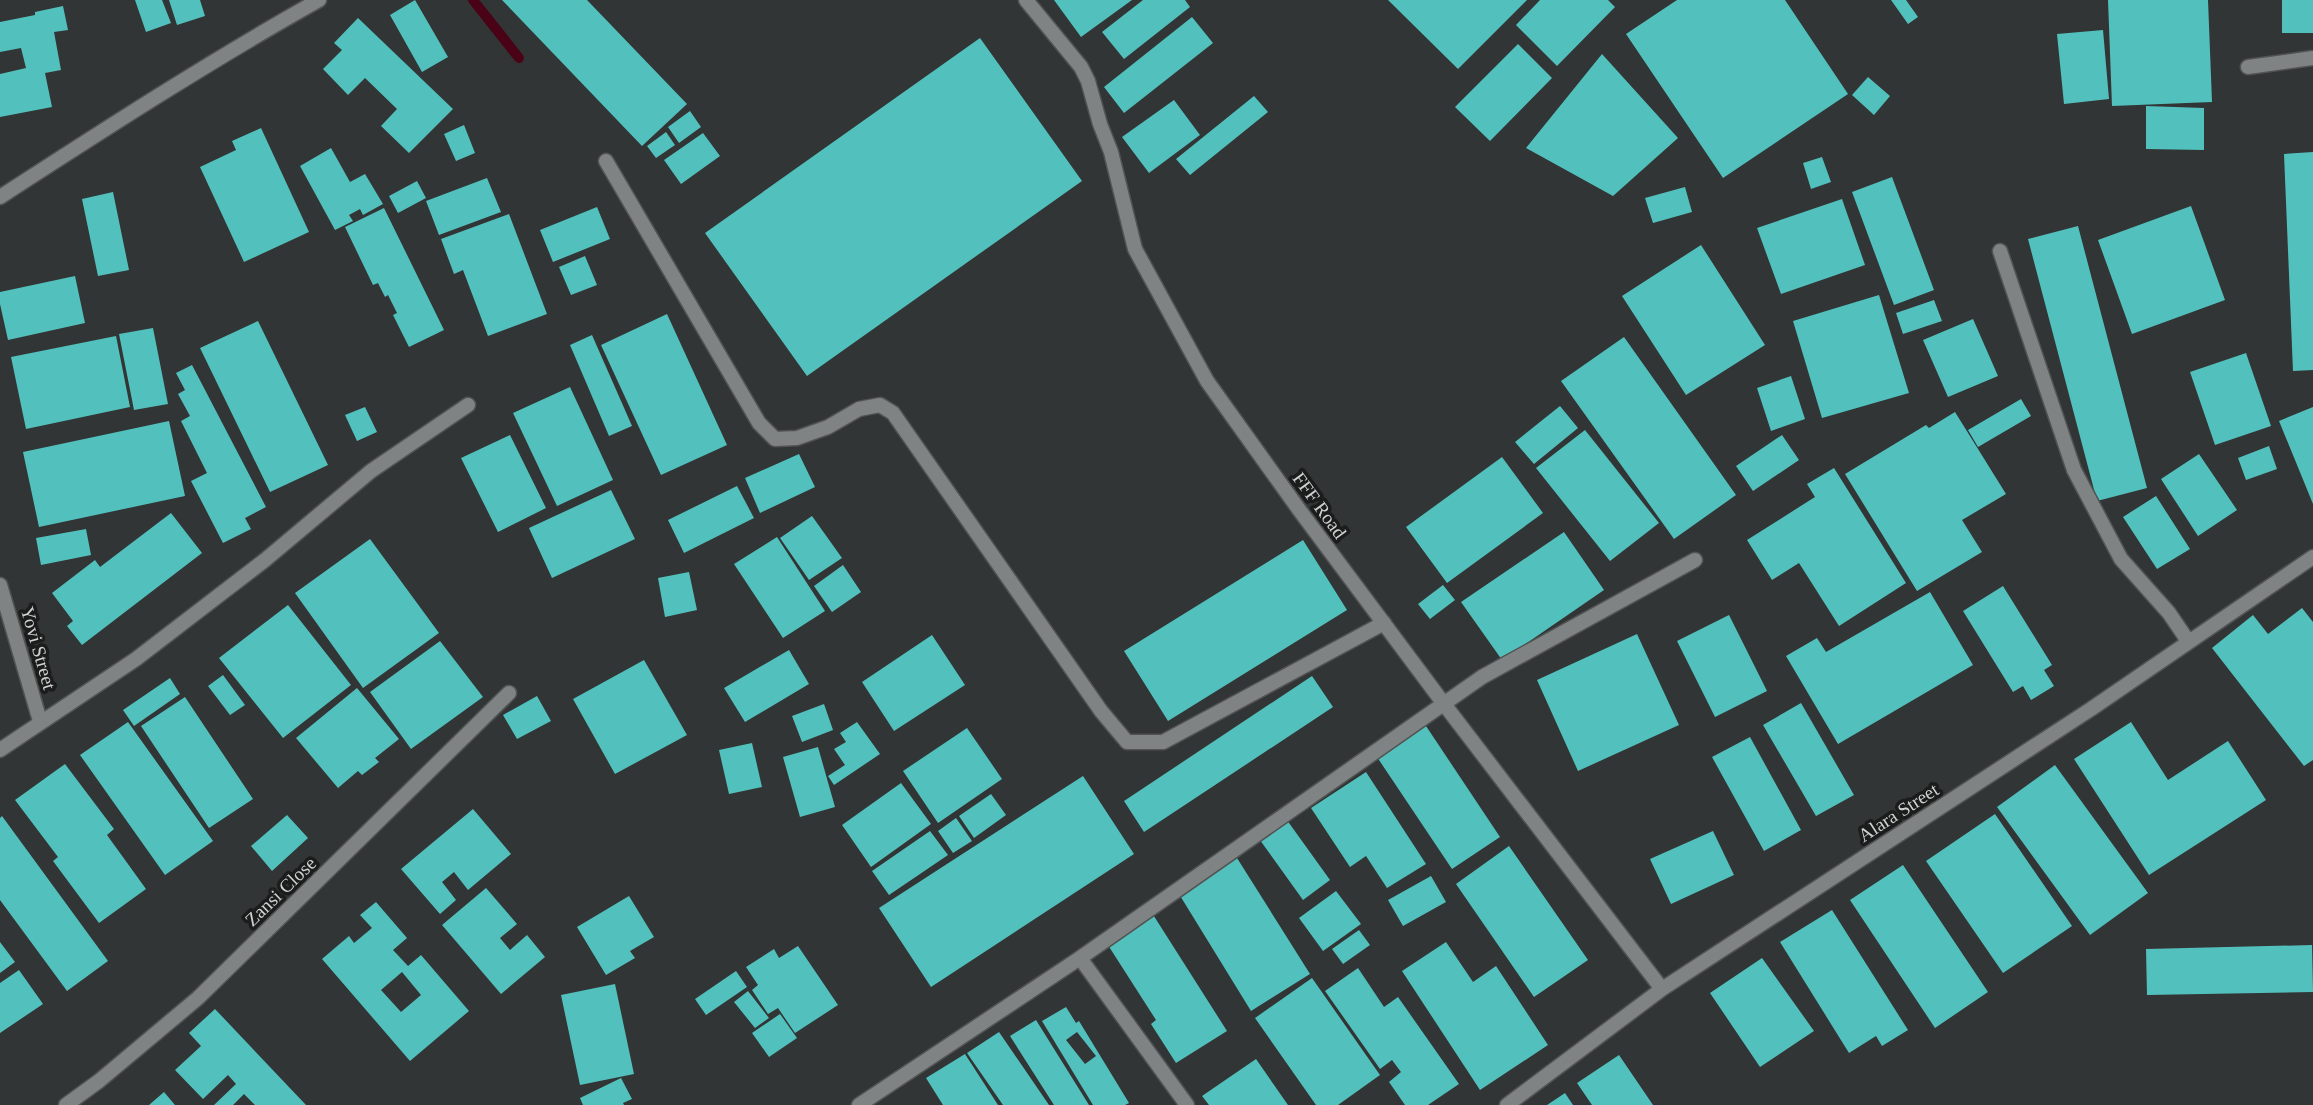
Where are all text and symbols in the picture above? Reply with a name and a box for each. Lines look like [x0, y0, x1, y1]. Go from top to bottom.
street label: FFF Road [1289, 468, 1351, 543]
street label: Yovi Street [17, 604, 61, 693]
street label: Alara Street [1854, 778, 1943, 846]
street label: Zansi Close [241, 852, 320, 930]

